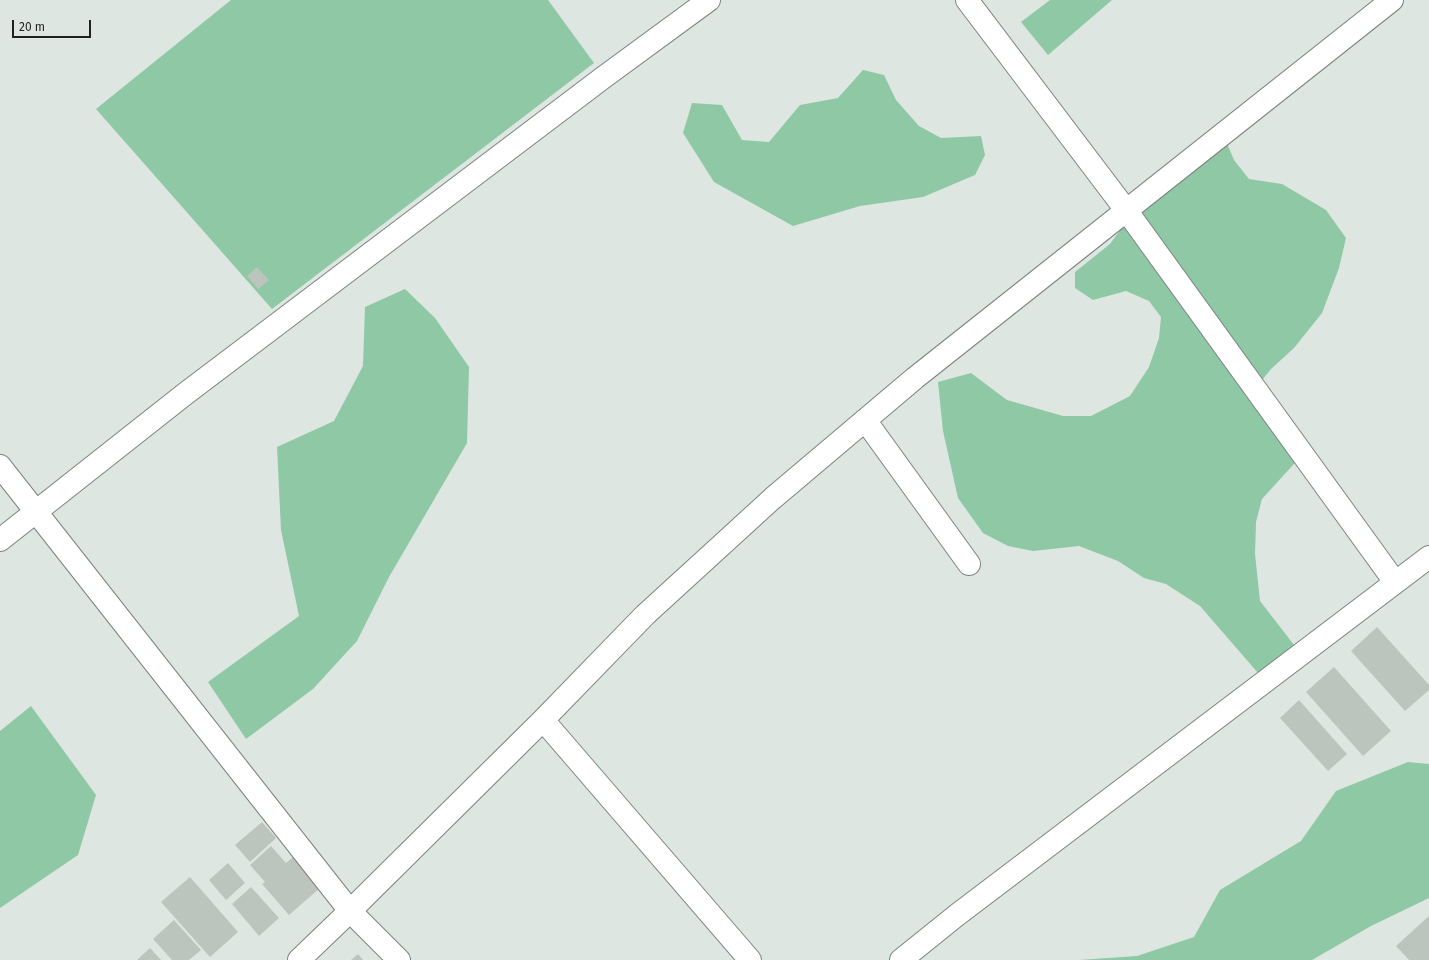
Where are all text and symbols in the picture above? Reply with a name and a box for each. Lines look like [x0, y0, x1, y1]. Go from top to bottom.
scale bar [14, 12, 93, 38]
text: 20 m [19, 20, 45, 34]

